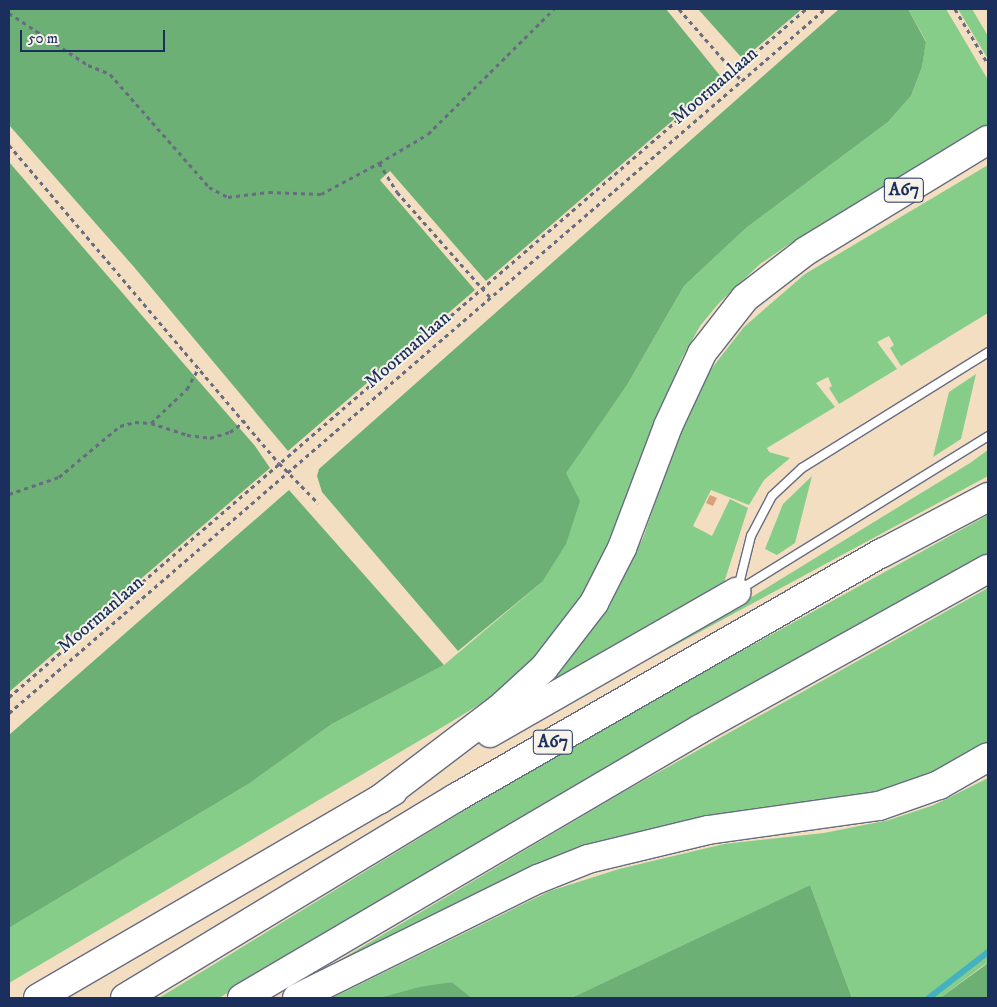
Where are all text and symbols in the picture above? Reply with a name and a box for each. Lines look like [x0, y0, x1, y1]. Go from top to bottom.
scale bar [22, 20, 168, 52]
text: 50 m [28, 29, 58, 48]
street label: Moormanlaan [667, 42, 763, 130]
road number: A67 [883, 174, 925, 206]
street label: Moormanlaan [360, 306, 456, 394]
street label: Moormanlaan [53, 571, 149, 659]
road number: A67 [532, 726, 574, 758]

